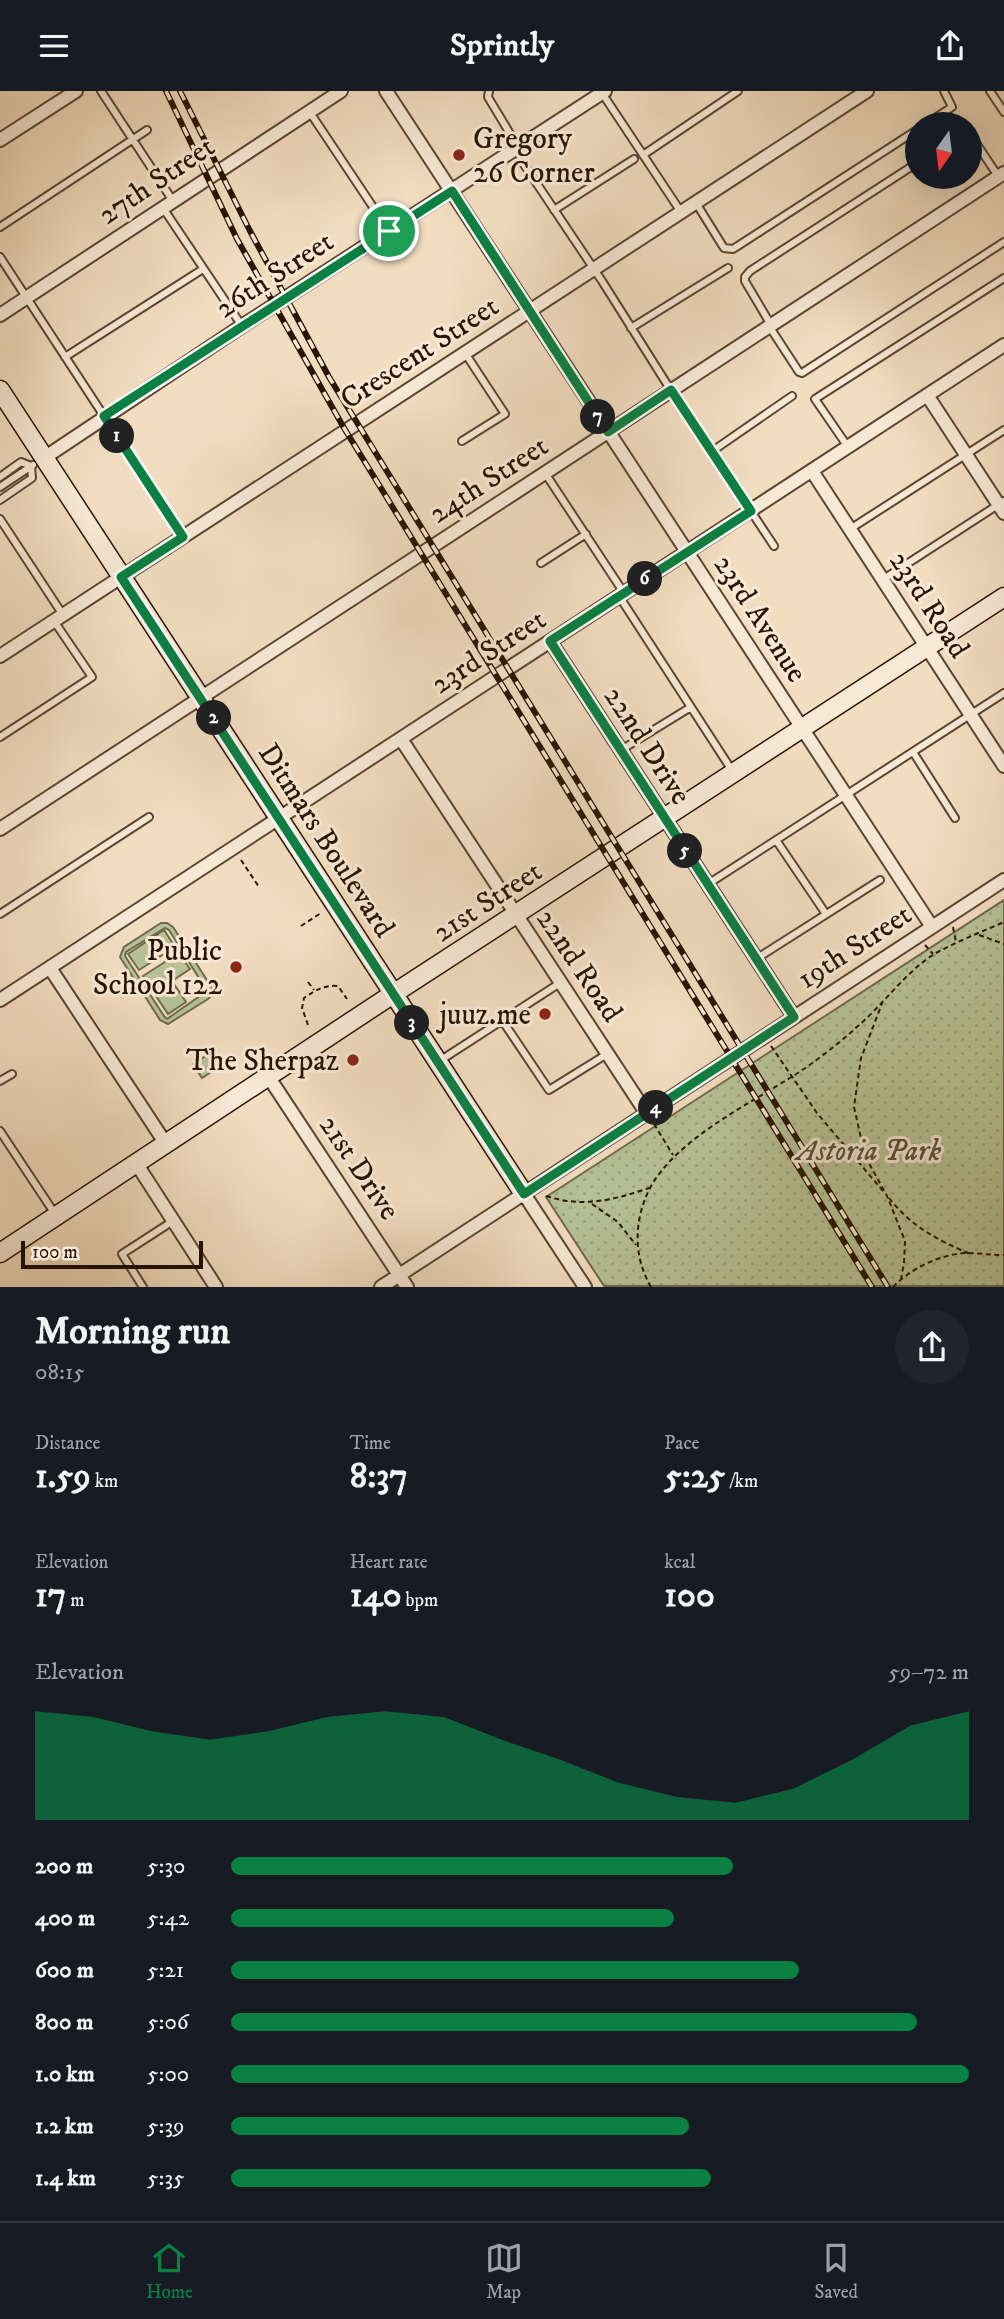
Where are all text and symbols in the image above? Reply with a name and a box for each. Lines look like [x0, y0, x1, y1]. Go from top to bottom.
text: Sprintly [450, 26, 554, 66]
icon: menu [35, 27, 73, 65]
icon: share [931, 27, 969, 65]
north arrow [905, 112, 982, 189]
map controls [905, 112, 982, 189]
place label: Gregory 26 Corner [473, 121, 595, 192]
street label: 27th Street [92, 129, 222, 234]
marker: Gregory 26 Corner [451, 147, 467, 163]
pin [359, 201, 419, 261]
icon: arrive [370, 212, 408, 250]
street label: 26th Street [209, 223, 341, 327]
street label: Crescent Street [334, 288, 506, 418]
pin: 7 [580, 399, 616, 435]
text: 7 [592, 405, 603, 428]
pin: 1 [100, 419, 134, 453]
text: 1 [113, 424, 120, 447]
street label: 24th Street [422, 428, 555, 532]
street label: 23rd Road [880, 544, 977, 665]
street label: 23rd Avenue [705, 548, 815, 690]
pin: 6 [628, 561, 662, 596]
text: 6 [640, 567, 649, 590]
street label: 23rd Street [424, 602, 553, 703]
street label: 22nd Drive [595, 680, 699, 812]
pin: 2 [196, 701, 232, 735]
text: 2 [209, 706, 218, 729]
street label: Ditmars Boulevard [249, 737, 402, 945]
pin: 5 [668, 833, 702, 869]
text: 5 [680, 839, 689, 862]
street label: 21st Street [426, 853, 549, 951]
street label: 19th Street [791, 897, 919, 998]
street label: 22nd Road [527, 902, 630, 1030]
place label: Public School 122 [93, 933, 222, 1004]
marker: Public School 122 [228, 959, 244, 975]
place label: juuz.me [436, 997, 531, 1034]
pin: 3 [394, 1005, 430, 1041]
marker: juuz.me [537, 1006, 553, 1022]
text: 3 [408, 1011, 415, 1034]
place label: The Sherpaz [186, 1043, 339, 1080]
marker: The Sherpaz [345, 1052, 361, 1068]
pin: 4 [638, 1091, 674, 1125]
text: 4 [650, 1096, 661, 1119]
street label: 21st Drive [310, 1108, 407, 1227]
park label: Astoria Park [794, 1133, 942, 1170]
scale bar [21, 1237, 203, 1269]
text: 100 m [32, 1241, 78, 1264]
text: Morning run [35, 1308, 230, 1356]
button: share [895, 1310, 969, 1384]
text: 08:15 [35, 1358, 85, 1387]
text: Distance [35, 1432, 100, 1455]
text: Time [350, 1432, 391, 1455]
text: Pace [664, 1432, 699, 1455]
text: 1.59 [35, 1455, 91, 1499]
text: 8:37 [350, 1455, 408, 1499]
text: 5:25 [664, 1455, 725, 1499]
text: km [91, 1470, 118, 1493]
text: /km [725, 1470, 758, 1493]
text: Elevation [35, 1551, 109, 1574]
text: Heart rate [350, 1551, 428, 1574]
text: kcal [664, 1551, 696, 1574]
text: 17 [35, 1574, 66, 1618]
text: 140 [350, 1574, 402, 1618]
text: 100 [664, 1574, 715, 1618]
text: m [66, 1589, 85, 1612]
text: bpm [402, 1589, 438, 1612]
text: Elevation [35, 1658, 124, 1687]
text: 59–72 m [888, 1658, 969, 1687]
text: 200 m [35, 1852, 93, 1881]
text: 5:30 [147, 1852, 185, 1881]
text: 400 m [35, 1904, 95, 1933]
text: 5:42 [147, 1904, 189, 1933]
text: 600 m [35, 1956, 94, 1985]
text: 5:21 [147, 1956, 184, 1985]
text: 800 m [35, 2008, 93, 2037]
text: 5:06 [147, 2008, 189, 2037]
text: 1.0 km [35, 2060, 95, 2089]
text: 5:00 [147, 2060, 189, 2089]
text: 1.2 km [35, 2112, 94, 2141]
text: 5:39 [147, 2112, 185, 2141]
text: 1.4 km [35, 2164, 96, 2193]
text: 5:35 [147, 2164, 184, 2193]
tab: Home [146, 2239, 193, 2304]
tab: Map [485, 2239, 523, 2304]
tab: Saved [814, 2239, 858, 2304]

